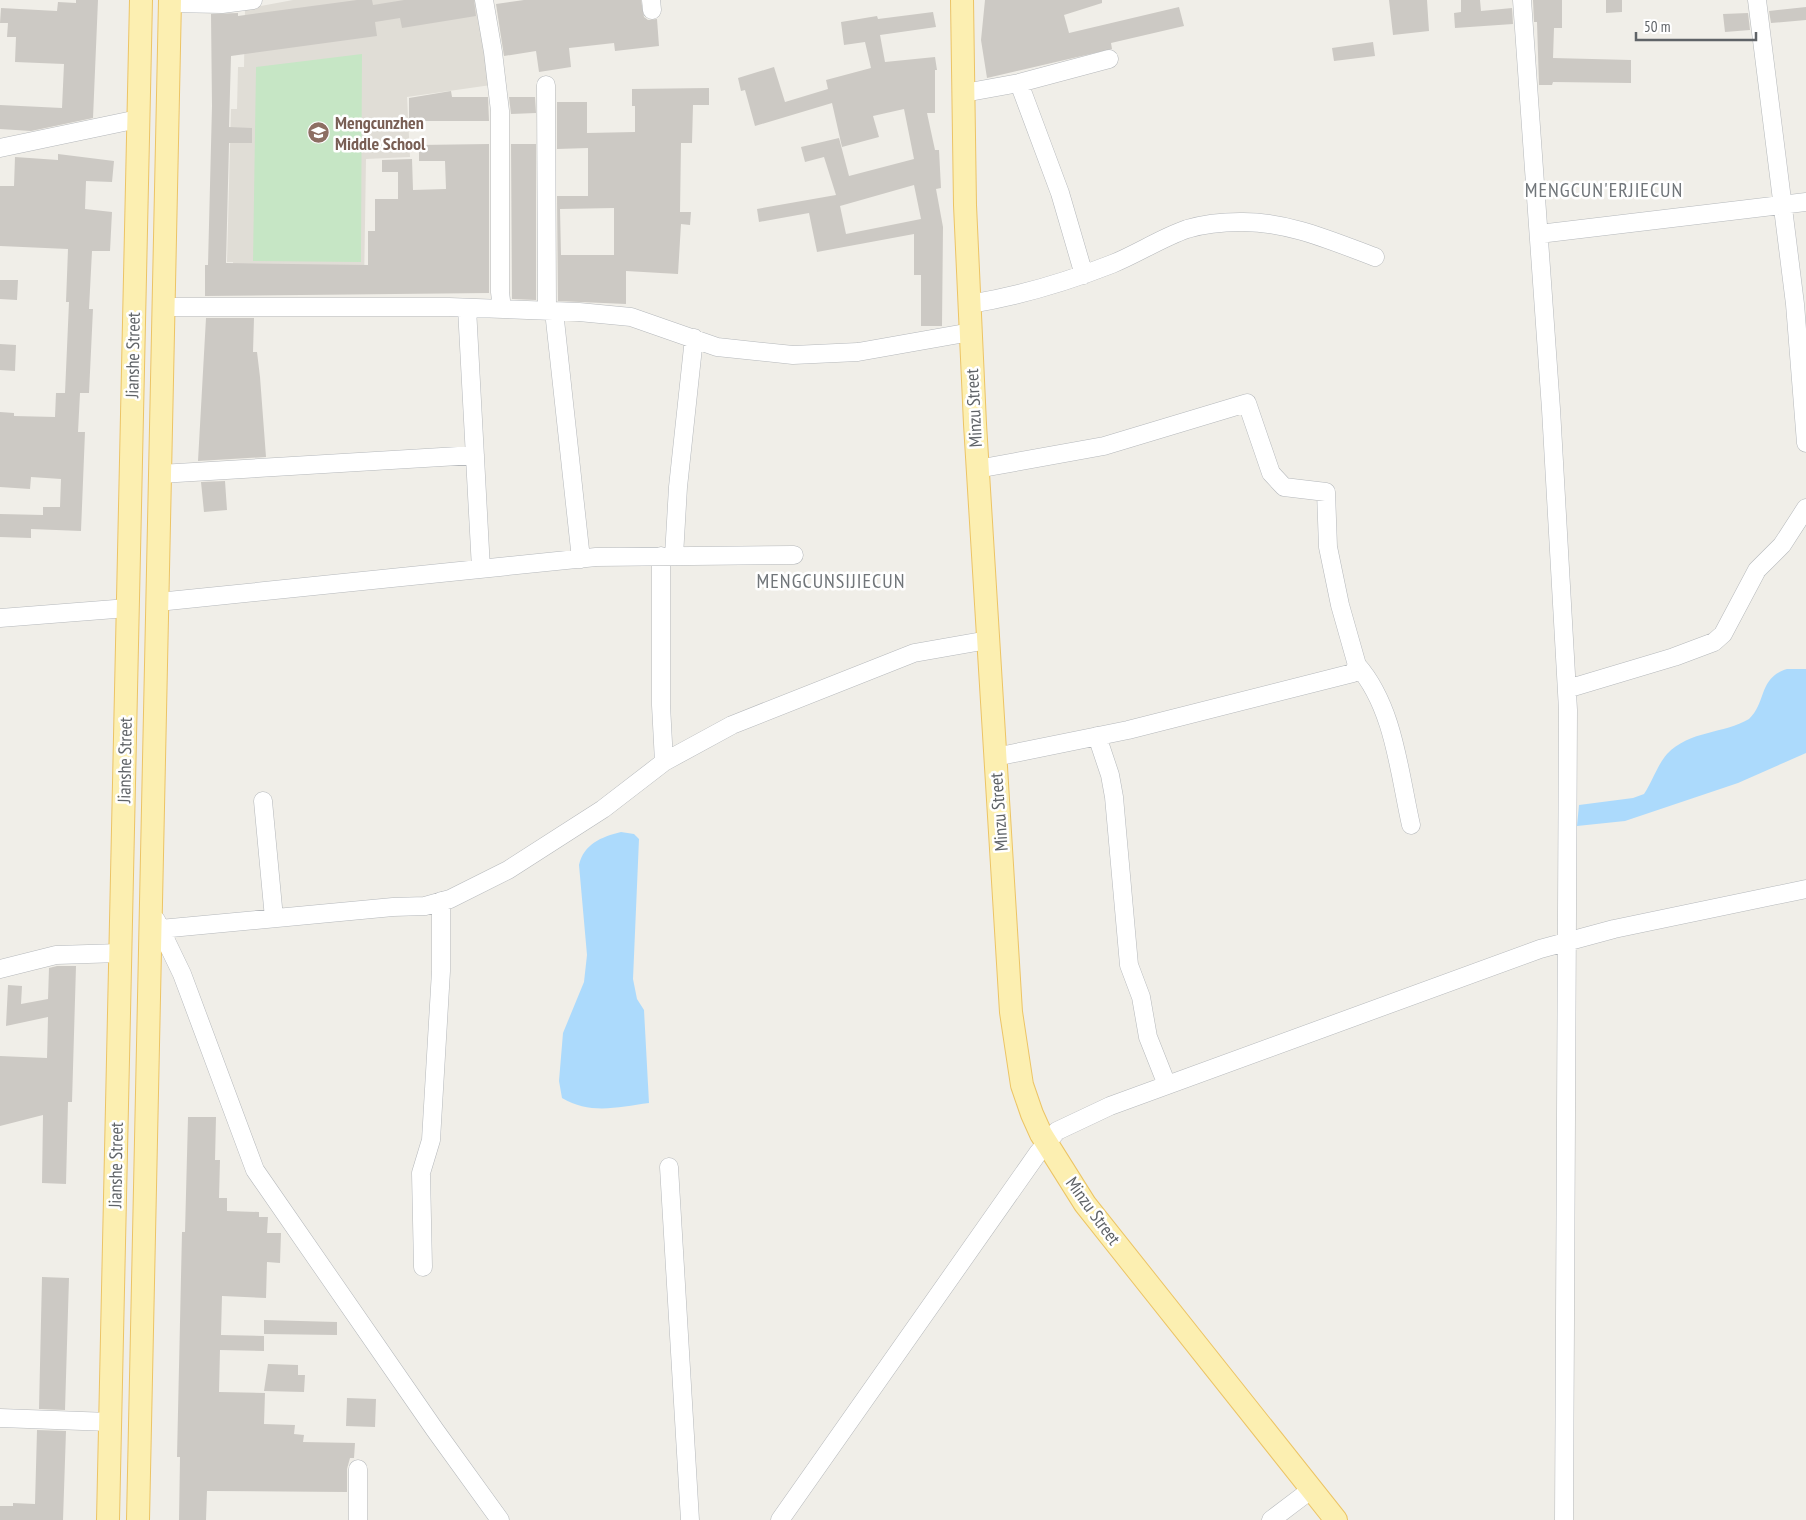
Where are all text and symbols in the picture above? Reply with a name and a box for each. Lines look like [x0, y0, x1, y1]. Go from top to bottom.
scale bar [1636, 10, 1756, 42]
text: 50 m [1644, 17, 1670, 36]
place label: Mengcunzhen Middle School [335, 111, 426, 155]
school or university icon: Mengcunzhen Middle School [307, 121, 331, 145]
district label: MENGCUN'ERJIECUN [1525, 177, 1683, 203]
street label: Jianshe Street [120, 312, 145, 399]
street label: Minzu Street [960, 368, 987, 448]
district label: MENGCUNSIJIECUN [757, 568, 905, 594]
street label: Jianshe Street [112, 717, 137, 804]
street label: Minzu Street [984, 772, 1013, 852]
street label: Jianshe Street [103, 1122, 128, 1209]
street label: Minzu Street [1061, 1172, 1126, 1249]

